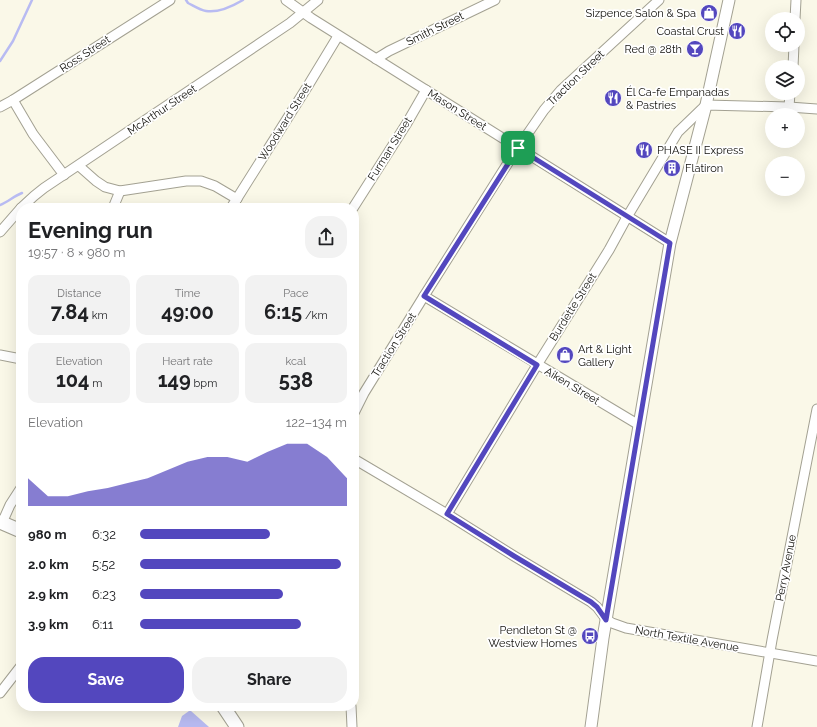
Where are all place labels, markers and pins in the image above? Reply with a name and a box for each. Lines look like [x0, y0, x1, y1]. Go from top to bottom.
shop icon: Sizpence Salon & Spa [699, 3, 719, 23]
place label: Sizpence Salon & Spa [586, 7, 696, 20]
restaurant icon: Coastal Crust [727, 21, 747, 41]
place label: Coastal Crust [657, 25, 724, 38]
bar icon: Red @ 28th [685, 39, 705, 59]
place label: Red @ 28th [625, 43, 682, 56]
place label: Él Ca-fe Empanadas & Pastries [626, 85, 729, 112]
restaurant icon: Él Ca-fe Empanadas & Pastries [603, 88, 623, 108]
pin [501, 131, 535, 165]
restaurant icon: PHASE II Express [634, 140, 654, 160]
place label: PHASE II Express [657, 144, 744, 157]
building icon: Flatiron [662, 158, 682, 178]
place label: Flatiron [685, 162, 723, 175]
place label: Art & Light Gallery [578, 343, 632, 369]
shop icon: Art & Light Gallery [555, 345, 575, 365]
place label: Pendleton St @ Westview Homes [488, 624, 577, 650]
bus stop icon: Pendleton St @ Westview Homes [580, 626, 600, 646]

